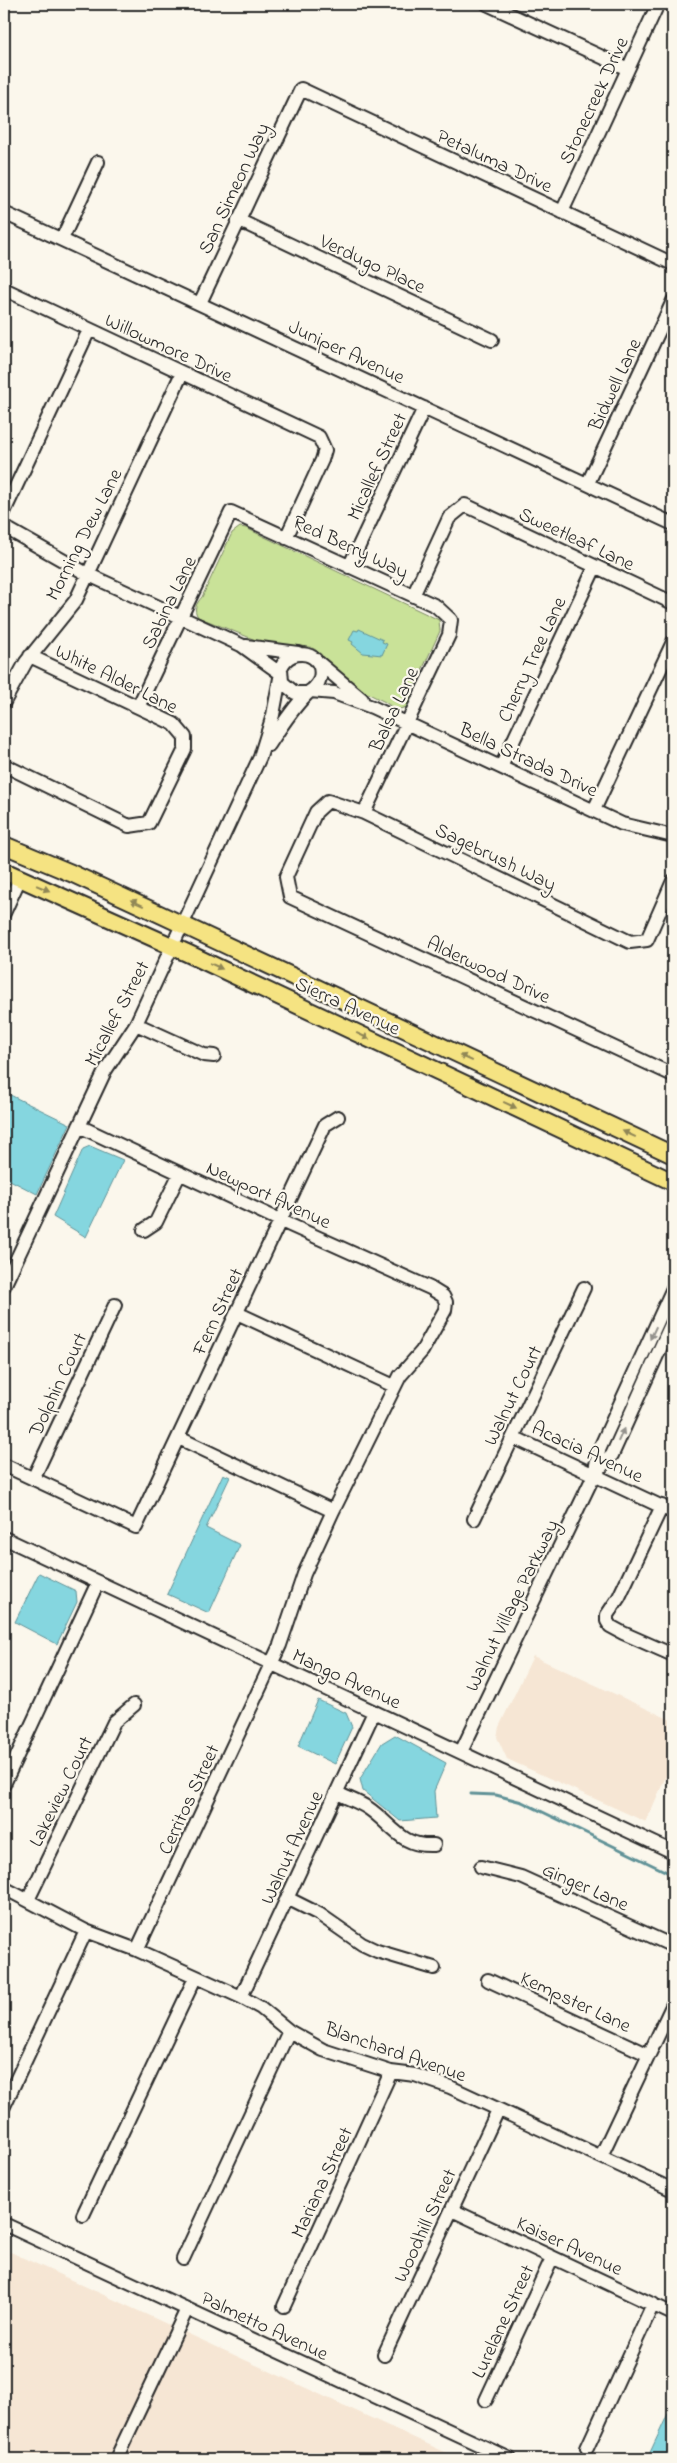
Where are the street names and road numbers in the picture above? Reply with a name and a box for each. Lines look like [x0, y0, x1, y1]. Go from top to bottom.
street label: Stonecreek Drive [553, 33, 637, 169]
street label: San Simeon Way [192, 119, 278, 260]
street label: Petaluma Drive [431, 123, 557, 202]
street label: Verdugo Place [313, 228, 430, 303]
street label: Willowmore Drive [99, 307, 237, 392]
street label: Juniper Avenue [283, 314, 409, 393]
street label: Bidwell Lane [582, 334, 650, 437]
street label: Micallef Street [341, 408, 416, 526]
street label: Morning Dew Lane [39, 464, 132, 607]
street label: Sweetleaf Lane [513, 501, 639, 580]
street label: Red Berry Way [287, 509, 413, 588]
street label: Sabina Lane [135, 552, 205, 655]
street label: Cherry Tree Lane [491, 592, 575, 728]
street label: White Alder Lane [50, 638, 182, 723]
street label: Balsa Lane [363, 663, 428, 758]
street label: Bella Strada Drive [453, 716, 602, 806]
street label: Sagebrush Way [429, 816, 561, 901]
street label: Alderwood Drive [421, 930, 555, 1013]
street label: Micallef Street [78, 956, 158, 1072]
street label: Sierra Avenue [289, 970, 404, 1044]
street label: Newport Avenue [201, 1155, 335, 1238]
street label: Fern Street [186, 1263, 252, 1361]
street label: Dolphin Court [22, 1328, 96, 1443]
street label: Walnut Court [477, 1341, 551, 1451]
street label: Acacia Avenue [526, 1415, 648, 1492]
street label: Walnut Village Parkway [459, 1515, 568, 1698]
street label: Mango Avenue [286, 1642, 405, 1719]
street label: Lakeview Court [23, 1732, 102, 1852]
street label: Cerritos Street [152, 1740, 229, 1860]
street label: Walnut Avenue [254, 1786, 332, 1910]
street label: Ginger Lane [537, 1856, 633, 1921]
street label: Kempster Lane [515, 1965, 635, 2042]
street label: Blanchard Avenue [320, 2015, 470, 2091]
street label: Mariana Street [285, 2122, 362, 2243]
street label: Woodhill Street [387, 2164, 465, 2288]
street label: Kaiser Avenue [511, 2210, 627, 2285]
street label: Lurelane Street [465, 2260, 543, 2384]
street label: Palmetto Avenue [195, 2285, 332, 2370]

